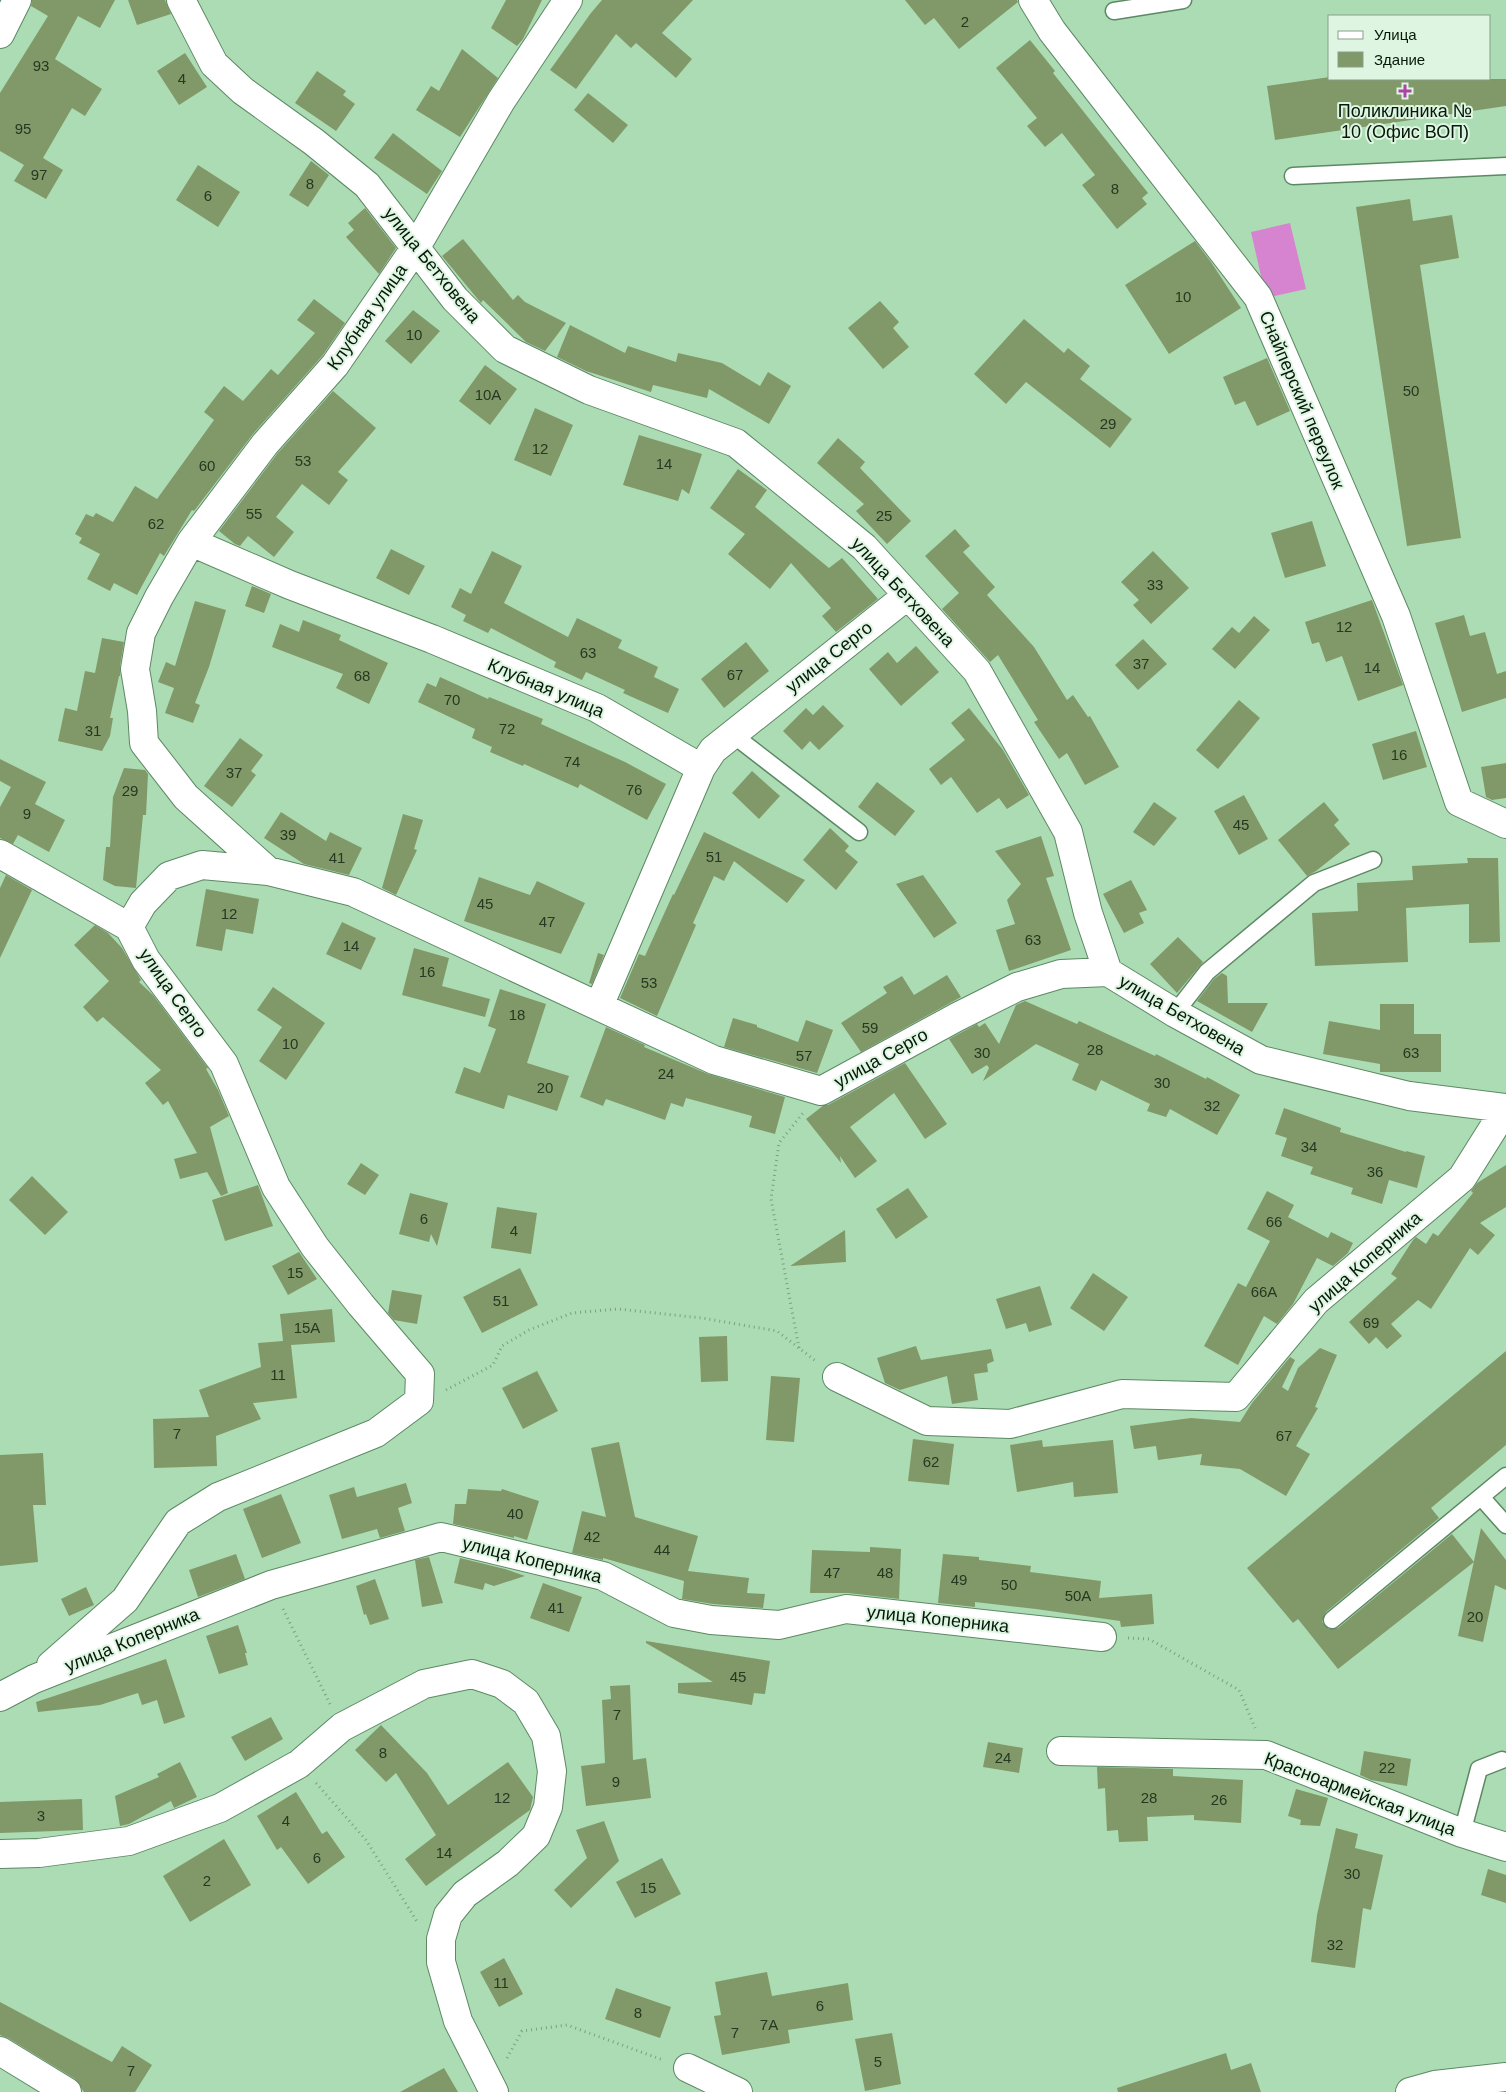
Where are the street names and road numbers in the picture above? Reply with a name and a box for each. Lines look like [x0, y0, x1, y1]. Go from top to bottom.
street label: улица Бетховена [380, 203, 485, 327]
street label: Клубная улица [323, 259, 412, 374]
street label: Снайперский переулок [1255, 308, 1349, 492]
street label: улица Бетховена [847, 533, 959, 651]
street label: улица Серго [782, 617, 876, 697]
street label: Клубная улица [485, 654, 608, 722]
street label: улица Серго [135, 945, 211, 1041]
street label: улица Бетховена [1115, 971, 1249, 1060]
street label: улица Серго [831, 1024, 931, 1092]
street label: улица Коперника [1304, 1207, 1426, 1316]
street label: улица Коперника [460, 1533, 605, 1587]
street label: улица Коперника [866, 1602, 1011, 1637]
street label: улица Коперника [62, 1604, 203, 1676]
street label: Красноармейская улица [1261, 1748, 1459, 1840]

